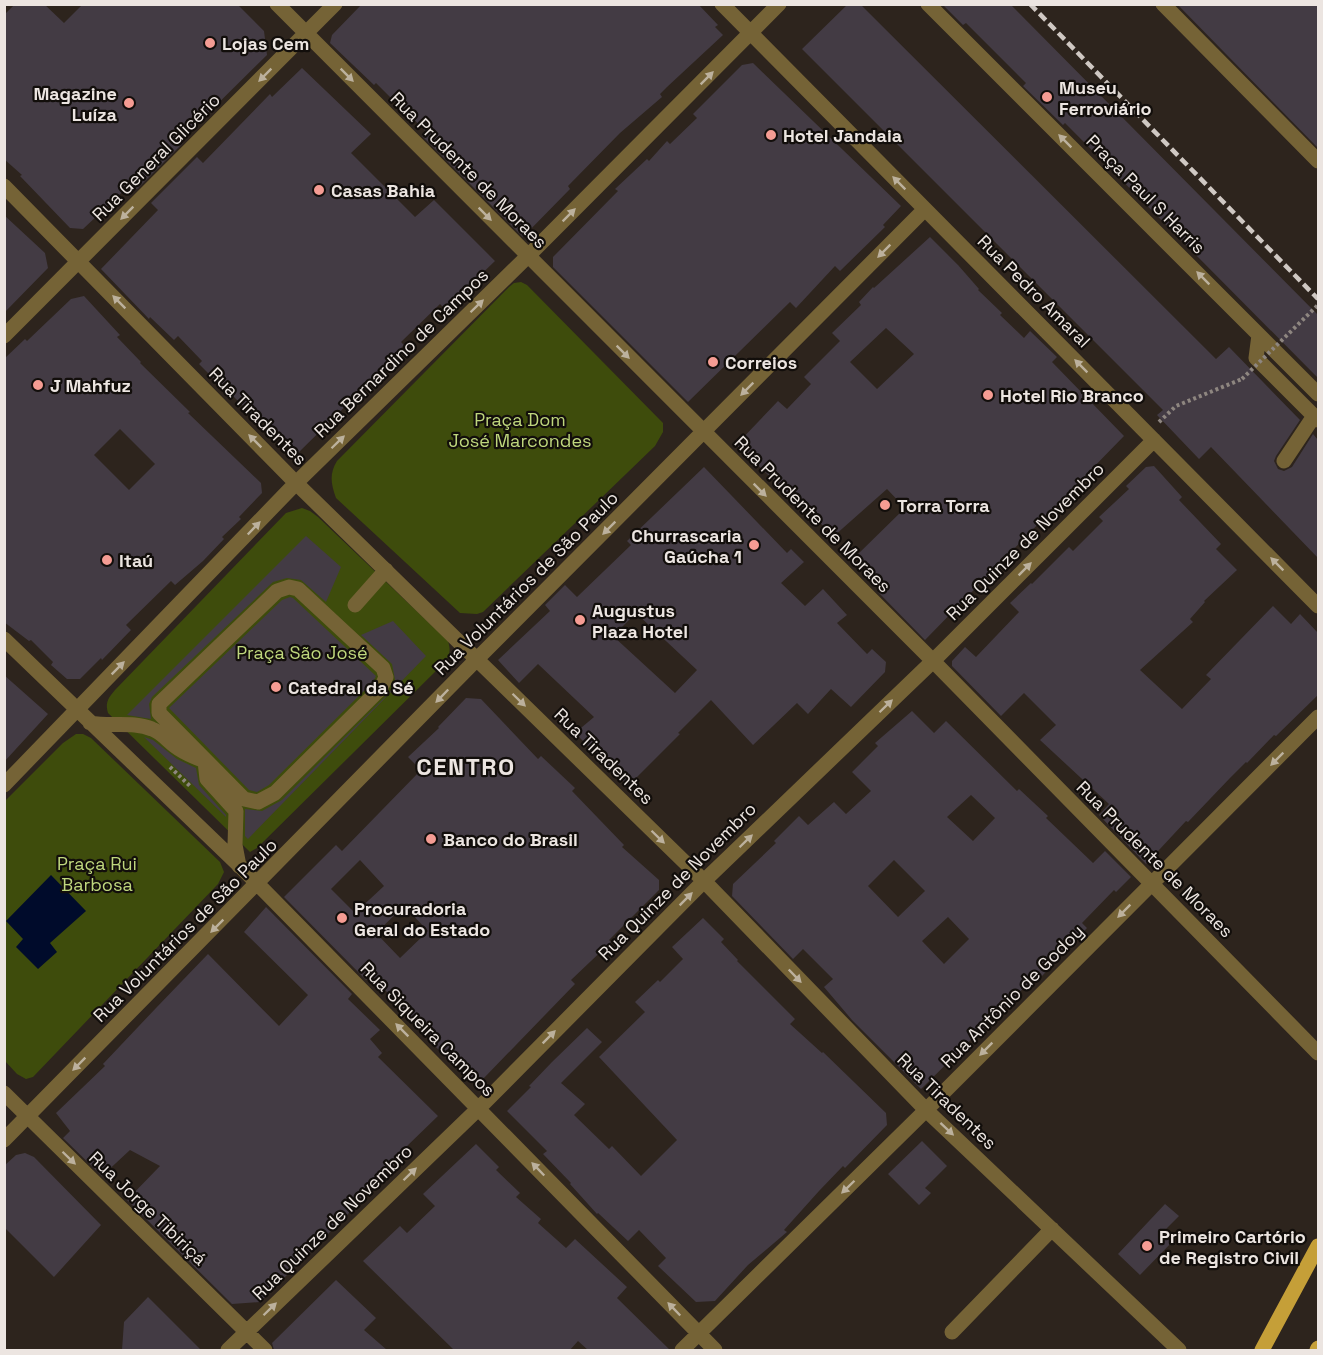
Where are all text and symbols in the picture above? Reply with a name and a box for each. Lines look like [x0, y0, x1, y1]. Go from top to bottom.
place label: Lojas Cem [222, 32, 309, 55]
marker: Lojas Cem [203, 36, 217, 50]
one-way arrow [258, 68, 272, 82]
one-way arrow [340, 68, 354, 82]
one-way arrow [700, 71, 714, 85]
place label: Museu Ferroviário [1059, 76, 1152, 120]
place label: Magazine Luíza [33, 82, 118, 126]
street label: Rua Prudente de Moraes [386, 87, 552, 253]
street label: Rua General Glicério [87, 88, 225, 226]
marker: Museu Ferroviário [1040, 90, 1054, 104]
marker: Magazine Luíza [122, 96, 136, 110]
place label: Hotel Jandaia [783, 124, 903, 147]
marker: Hotel Jandaia [764, 128, 778, 142]
street label: Praça Paul S Harris [1082, 130, 1210, 258]
one-way arrow [1058, 134, 1072, 148]
one-way arrow [892, 176, 906, 190]
place label: Casas Bahia [331, 179, 436, 202]
marker: Casas Bahia [312, 183, 326, 197]
one-way arrow [121, 206, 135, 220]
one-way arrow [478, 206, 492, 221]
one-way arrow [562, 208, 576, 223]
street label: Rua Pedro Amaral [973, 230, 1095, 352]
one-way arrow [877, 243, 891, 257]
street label: Rua Bernardino de Campos [309, 264, 493, 442]
one-way arrow [1196, 272, 1210, 286]
one-way arrow [112, 296, 126, 310]
one-way arrow [470, 299, 484, 313]
one-way arrow [615, 344, 629, 358]
place label: Correios [725, 351, 797, 374]
marker: Correios [706, 355, 720, 369]
one-way arrow [1074, 360, 1088, 374]
street label: Rua Tiradentes [204, 362, 312, 470]
place label: J Mahfuz [50, 374, 131, 397]
marker: J Mahfuz [31, 378, 45, 392]
one-way arrow [740, 382, 754, 396]
place label: Hotel Rio Branco [1000, 384, 1144, 407]
marker: Hotel Rio Branco [981, 388, 995, 402]
park label: Praça Dom José Marcondes [448, 408, 592, 452]
street label: Rua Prudente de Moraes [730, 431, 896, 597]
one-way arrow [249, 435, 263, 449]
one-way arrow [331, 435, 346, 449]
street label: Rua Quinze de Novembro [941, 457, 1109, 625]
one-way arrow [753, 482, 767, 496]
street label: Rua Voluntários de São Paulo [429, 486, 623, 680]
place label: Torra Torra [897, 494, 990, 517]
marker: Torra Torra [878, 498, 892, 512]
one-way arrow [603, 520, 617, 534]
one-way arrow [246, 521, 260, 535]
place label: Churrascaria Gaúcha 1 [631, 524, 743, 568]
marker: Churrascaria Gaúcha 1 [747, 538, 761, 552]
place label: Itaú [119, 549, 153, 572]
marker: Itaú [100, 553, 114, 567]
one-way arrow [1271, 558, 1285, 572]
one-way arrow [1018, 561, 1032, 576]
place label: Augustus Plaza Hotel [592, 599, 688, 643]
marker: Augustus Plaza Hotel [573, 613, 587, 627]
park label: Praça São José [236, 641, 368, 664]
one-way arrow [111, 661, 125, 675]
place label: Catedral da Sé [288, 676, 414, 699]
marker: Catedral da Sé [269, 680, 283, 694]
one-way arrow [435, 688, 449, 703]
one-way arrow [512, 693, 526, 707]
one-way arrow [879, 699, 893, 713]
street label: Rua Tiradentes [549, 703, 659, 809]
district label: CENTRO [416, 751, 516, 782]
one-way arrow [1270, 751, 1284, 766]
street label: Rua Prudente de Moraes [1072, 776, 1238, 942]
street label: Rua Quinze de Novembro [593, 797, 761, 965]
place label: Banco do Brasil [443, 828, 578, 851]
one-way arrow [651, 829, 665, 843]
marker: Banco do Brasil [424, 832, 438, 846]
street label: Rua Voluntários de São Paulo [88, 833, 282, 1027]
one-way arrow [738, 834, 752, 848]
park label: Praça Rui Barbosa [57, 852, 137, 896]
one-way arrow [679, 892, 693, 906]
place label: Procuradoria Geral do Estado [354, 897, 490, 941]
one-way arrow [1116, 904, 1131, 918]
marker: Procuradoria Geral do Estado [335, 911, 349, 925]
one-way arrow [210, 918, 224, 932]
street label: Rua Antônio de Godoy [936, 920, 1088, 1072]
street label: Rua Siqueira Campos [356, 957, 500, 1101]
one-way arrow [788, 968, 802, 982]
one-way arrow [395, 1023, 409, 1037]
one-way arrow [542, 1030, 556, 1045]
one-way arrow [980, 1042, 994, 1056]
street label: Rua Tiradentes [892, 1048, 1002, 1154]
one-way arrow [73, 1057, 87, 1071]
one-way arrow [940, 1122, 954, 1136]
street label: Rua Quinze de Novembro [247, 1139, 417, 1305]
street label: Rua Jorge Tibiriçá [84, 1146, 212, 1270]
one-way arrow [62, 1150, 76, 1164]
one-way arrow [532, 1163, 546, 1177]
one-way arrow [403, 1167, 418, 1181]
one-way arrow [842, 1179, 856, 1193]
place label: Primeiro Cartório de Registro Civil [1159, 1225, 1306, 1269]
marker: Primeiro Cartório de Registro Civil [1140, 1239, 1154, 1253]
one-way arrow [667, 1301, 681, 1316]
one-way arrow [262, 1302, 277, 1316]

